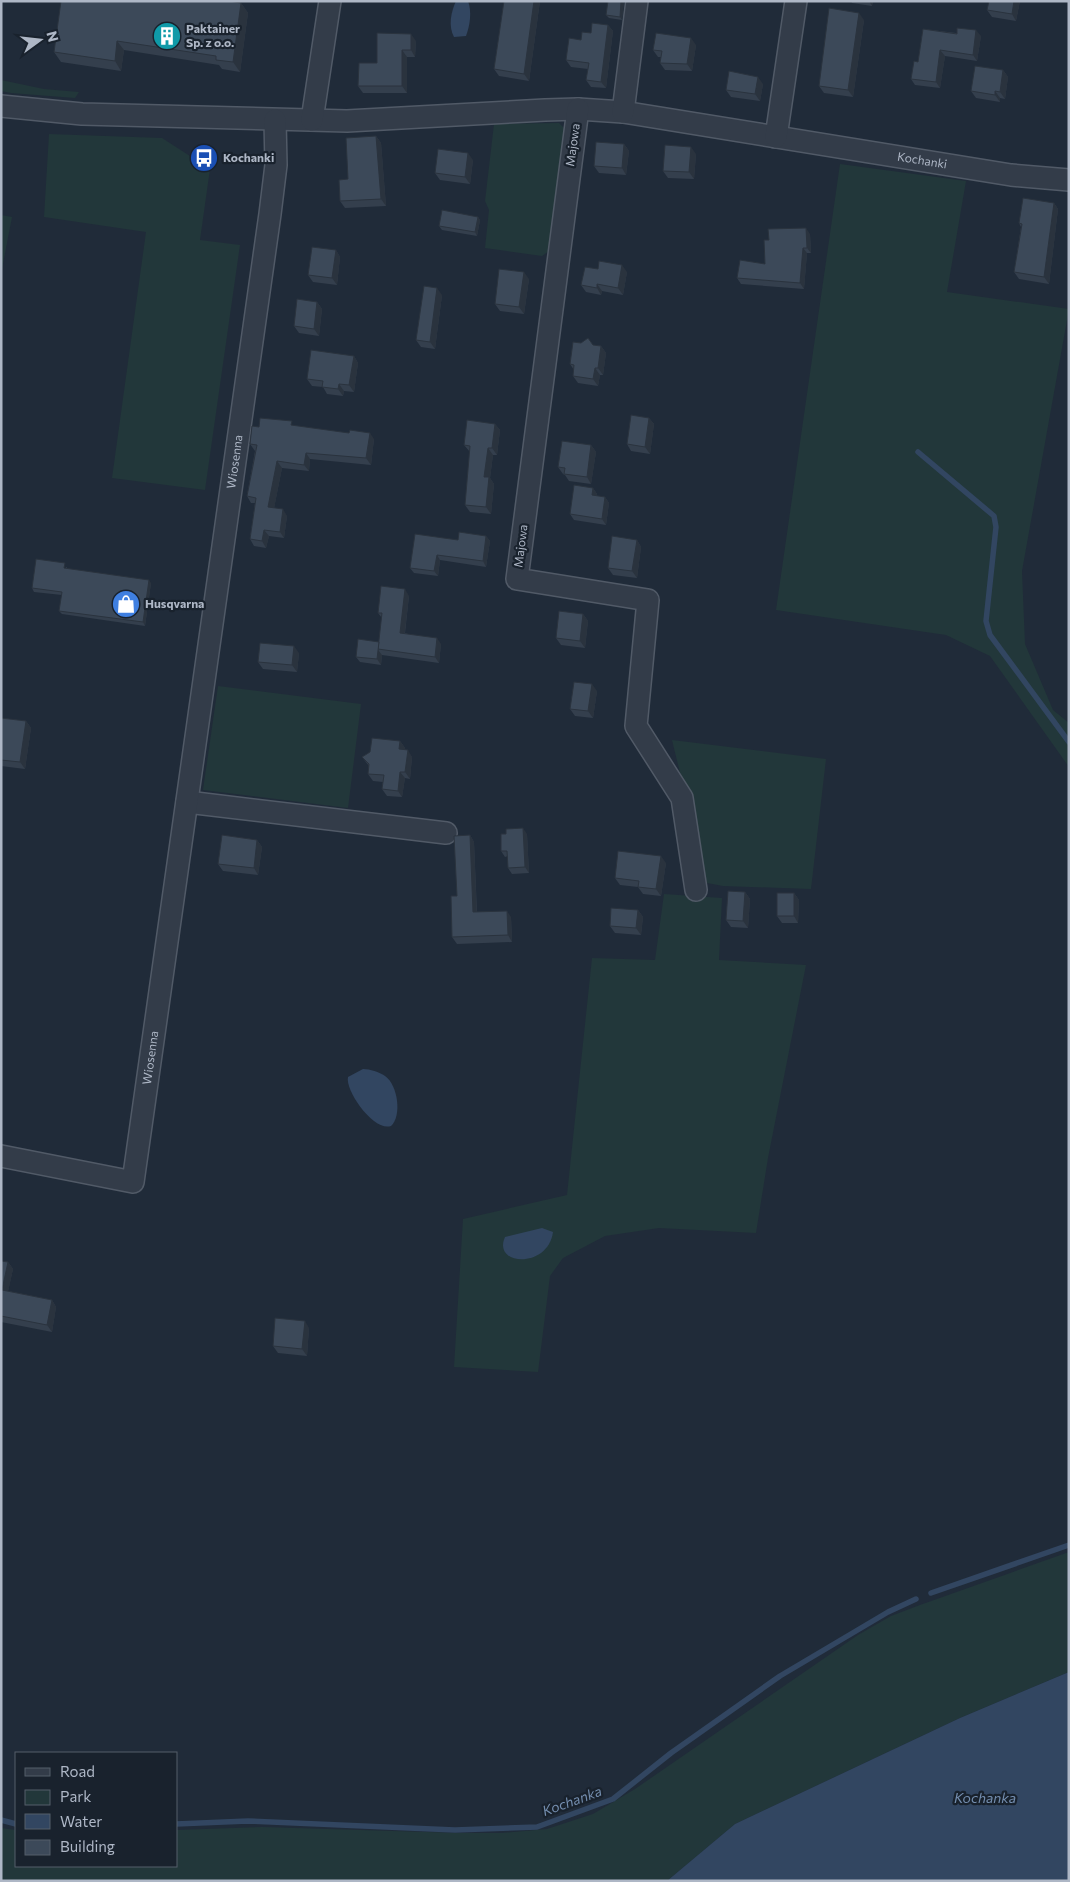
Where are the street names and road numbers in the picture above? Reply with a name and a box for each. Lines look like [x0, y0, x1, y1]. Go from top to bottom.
street label: Majowa [562, 122, 582, 167]
street label: Kochanki [896, 149, 948, 171]
street label: Wiosenna [223, 434, 245, 489]
street label: Majowa [510, 523, 530, 568]
street label: Wiosenna [139, 1030, 160, 1085]

